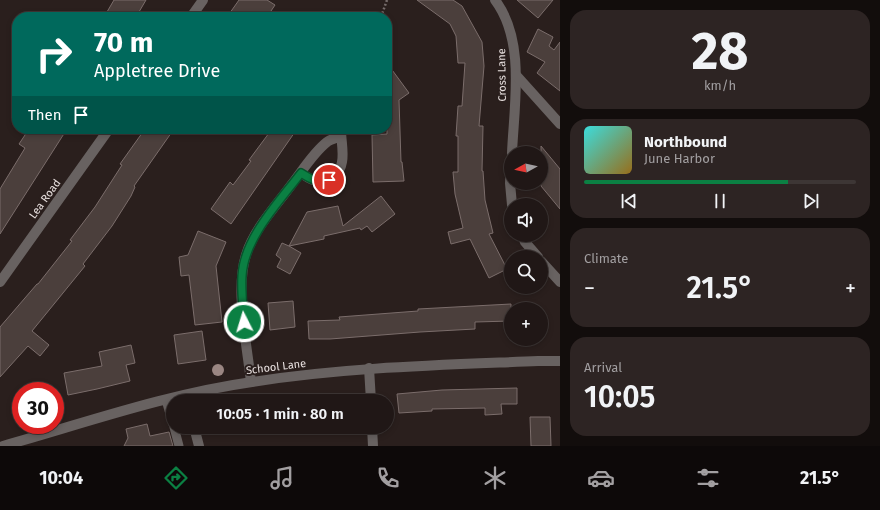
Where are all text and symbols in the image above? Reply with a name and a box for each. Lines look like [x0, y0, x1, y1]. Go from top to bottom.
text: 28 [691, 20, 749, 83]
text: 70 m [94, 26, 153, 59]
icon: right [28, 28, 80, 80]
street label: Cross Lane [495, 48, 509, 102]
text: Appletree Drive [94, 60, 220, 82]
text: km/h [704, 78, 736, 93]
icon: arrive [70, 104, 92, 126]
text: Then [28, 106, 62, 124]
text: Northbound [644, 133, 727, 151]
north arrow [504, 146, 548, 190]
map controls [504, 146, 548, 346]
text: June Harbor [644, 151, 715, 166]
pin [312, 163, 346, 197]
icon: arrive [318, 169, 340, 191]
street label: Lea Road [26, 177, 64, 221]
icon: previous [618, 190, 640, 212]
icon: pause [709, 190, 731, 212]
icon: next [800, 190, 822, 212]
button: sound [504, 198, 548, 242]
button: search [504, 250, 548, 294]
text: Climate [584, 251, 628, 266]
text: 21.5° [687, 270, 754, 306]
text: − [584, 275, 595, 302]
text: + [845, 275, 856, 302]
position arrow [223, 301, 265, 343]
button: + [504, 302, 548, 346]
street label: School Lane [245, 357, 307, 377]
text: Arrival [584, 360, 622, 375]
text: 10:05 [584, 379, 655, 415]
speed limit sign: 30 [12, 382, 64, 434]
text: 10:05 · 1 min · 80 m [216, 405, 344, 423]
icon: directions [162, 464, 190, 492]
icon: music [268, 464, 296, 492]
icon: phone [374, 464, 402, 492]
icon: climate [481, 464, 509, 492]
icon: car [587, 464, 615, 492]
icon: filters [694, 464, 722, 492]
text: 10:04 [39, 467, 83, 489]
text: 21.5° [800, 467, 841, 489]

